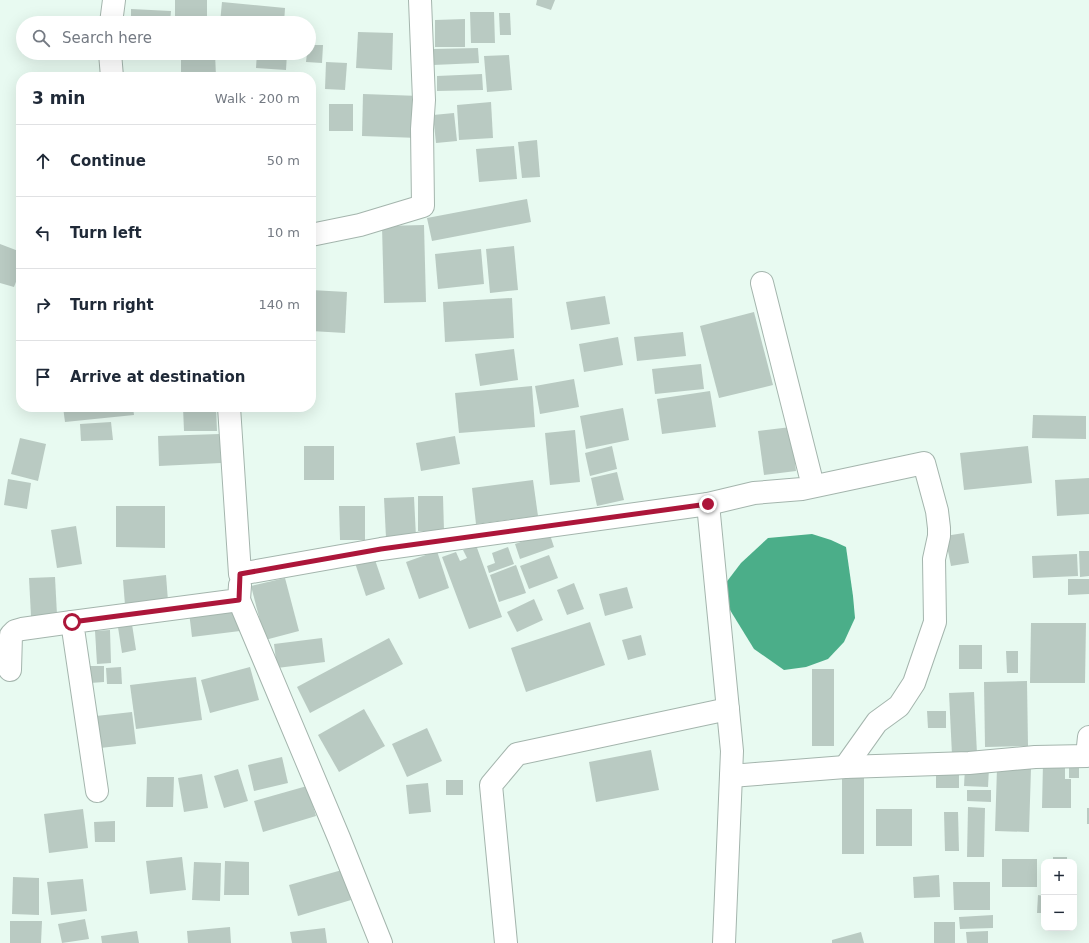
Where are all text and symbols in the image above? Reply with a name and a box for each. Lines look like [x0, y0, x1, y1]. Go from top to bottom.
search box [16, 16, 316, 60]
icon: search [30, 27, 52, 49]
text: Search here [62, 29, 152, 47]
text: 3 min [32, 88, 85, 108]
text: Walk · 200 m [215, 91, 300, 106]
icon: ahead [32, 150, 54, 172]
text: Continue [70, 152, 146, 170]
text: 50 m [267, 153, 300, 168]
icon: left [32, 222, 54, 244]
text: Turn left [70, 224, 142, 242]
text: 10 m [267, 225, 300, 240]
icon: right [32, 294, 54, 316]
text: Turn right [70, 296, 154, 314]
text: 140 m [258, 297, 300, 312]
icon: arrive [32, 366, 54, 388]
text: Arrive at destination [70, 368, 245, 386]
route end [699, 495, 717, 513]
route start [63, 613, 81, 631]
map controls [1041, 859, 1077, 931]
button: + [1041, 859, 1077, 895]
button: − [1041, 895, 1077, 931]

